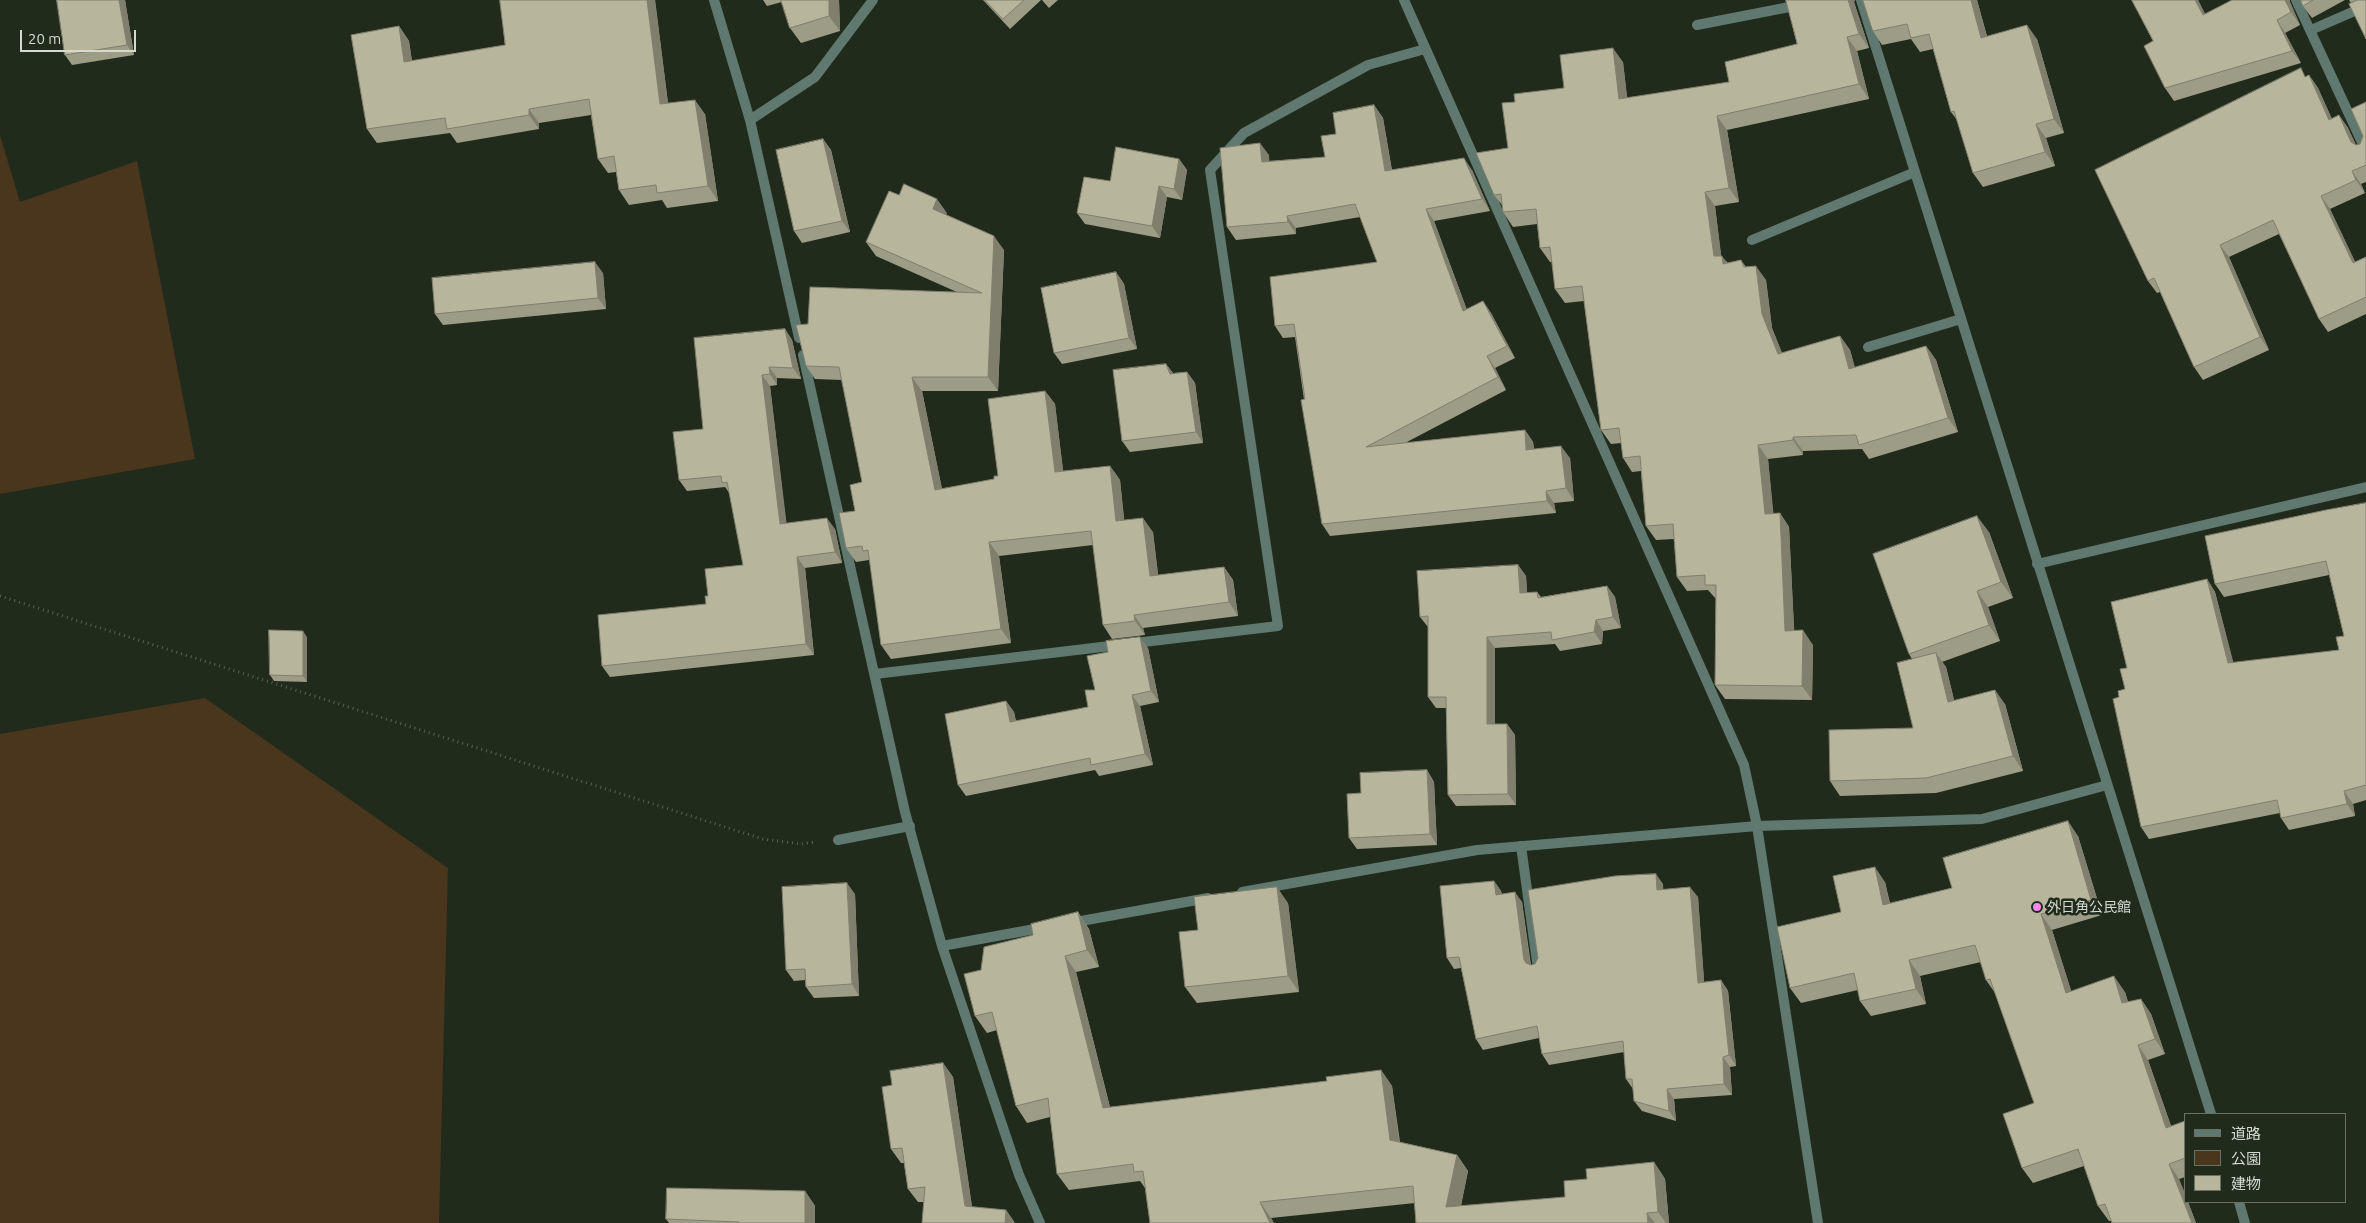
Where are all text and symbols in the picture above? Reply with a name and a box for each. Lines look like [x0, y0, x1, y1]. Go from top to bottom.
scale bar [22, 20, 139, 52]
text: 20 m [28, 30, 61, 47]
place label: 外日角公民館 [2047, 899, 2131, 915]
marker: 外日角公民館 [2031, 901, 2043, 913]
legend [2184, 1113, 2346, 1203]
text: 道路 [2231, 1125, 2261, 1142]
text: 公園 [2231, 1150, 2261, 1167]
text: 建物 [2231, 1175, 2261, 1192]

